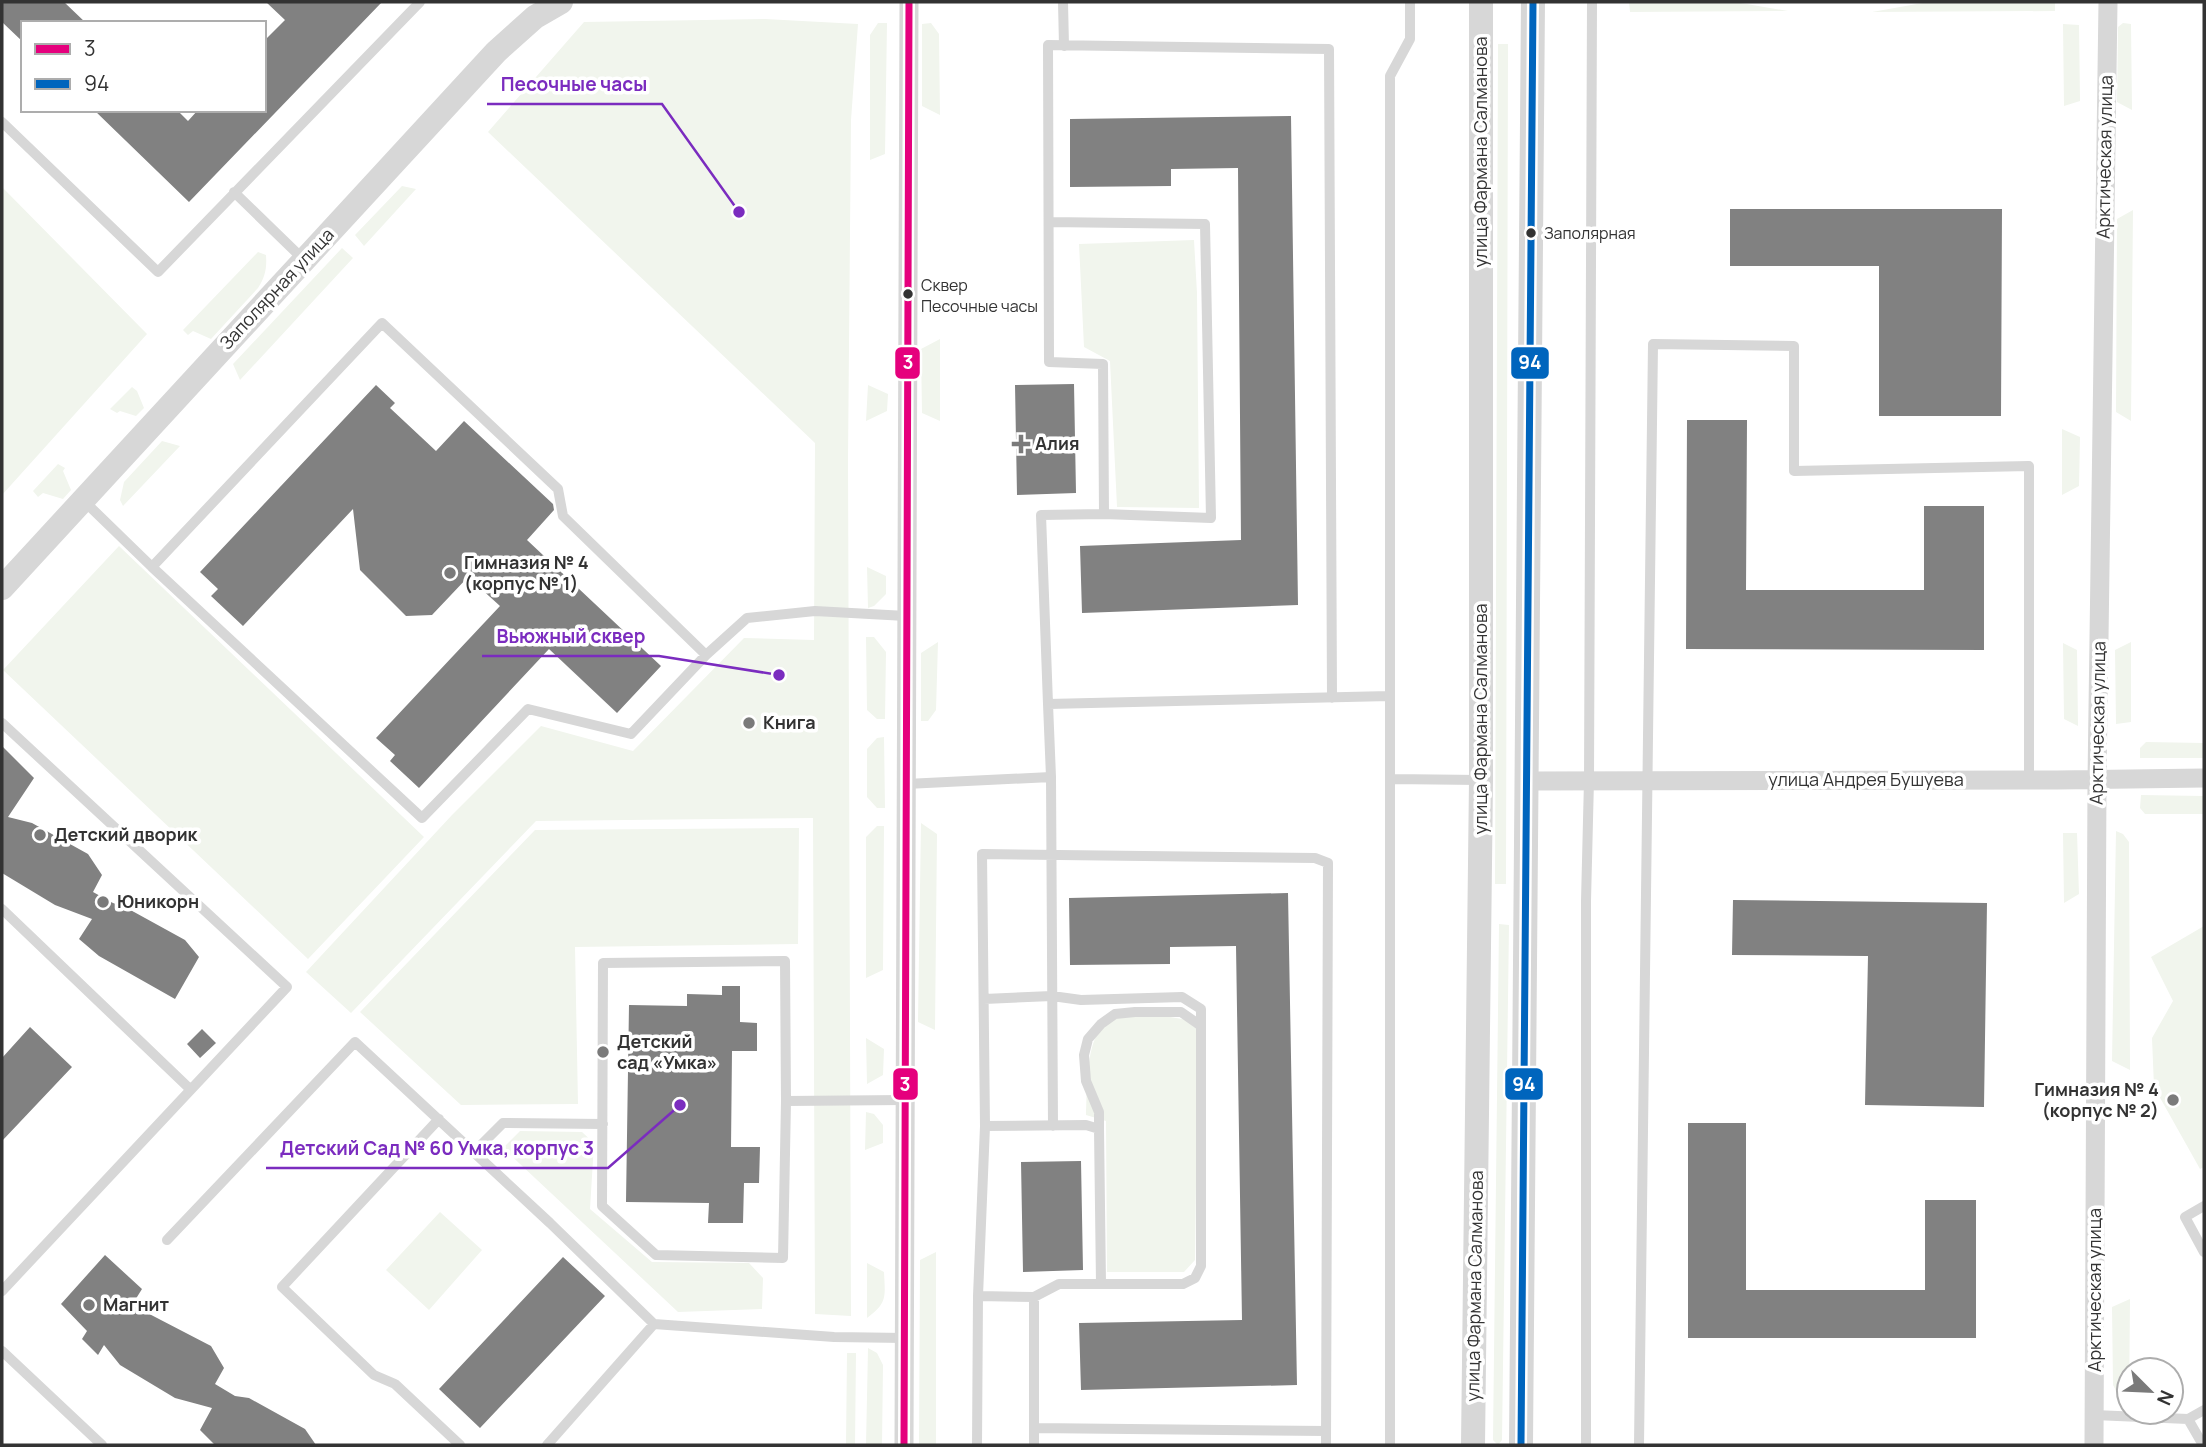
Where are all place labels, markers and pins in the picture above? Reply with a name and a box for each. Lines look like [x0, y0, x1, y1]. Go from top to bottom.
callout: Песочные часы [487, 64, 662, 104]
place label: Заполярная [1544, 222, 1636, 244]
marker: Заполярная [1524, 226, 1538, 240]
place label: Сквер Песочные часы [921, 274, 1038, 317]
marker: Сквер Песочные часы [901, 287, 915, 301]
place label: Алия [1035, 431, 1079, 455]
marker: Алия [1013, 436, 1029, 452]
place label: Гимназия № 4 (корпус № 1) [464, 550, 589, 595]
marker: Гимназия № 4 (корпус № 1) [442, 565, 458, 581]
callout: Вьюжный сквер [482, 616, 659, 656]
place label: Книга [763, 710, 816, 734]
marker: Книга [741, 715, 757, 731]
place label: Детский дворик [54, 822, 199, 846]
marker: Детский дворик [32, 827, 48, 843]
place label: Юникорн [117, 889, 199, 913]
marker: Юникорн [95, 894, 111, 910]
place label: Детский сад «Умка» [617, 1029, 717, 1074]
marker: Детский сад «Умка» [595, 1044, 611, 1060]
place label: Гимназия № 4 (корпус № 2) [2034, 1077, 2159, 1122]
marker: Гимназия № 4 (корпус № 2) [2165, 1092, 2181, 1108]
callout: Детский Сад № 60 Умка, корпус 3 [266, 1128, 608, 1168]
place label: Магнит [103, 1292, 170, 1316]
marker: Магнит [81, 1297, 97, 1313]

